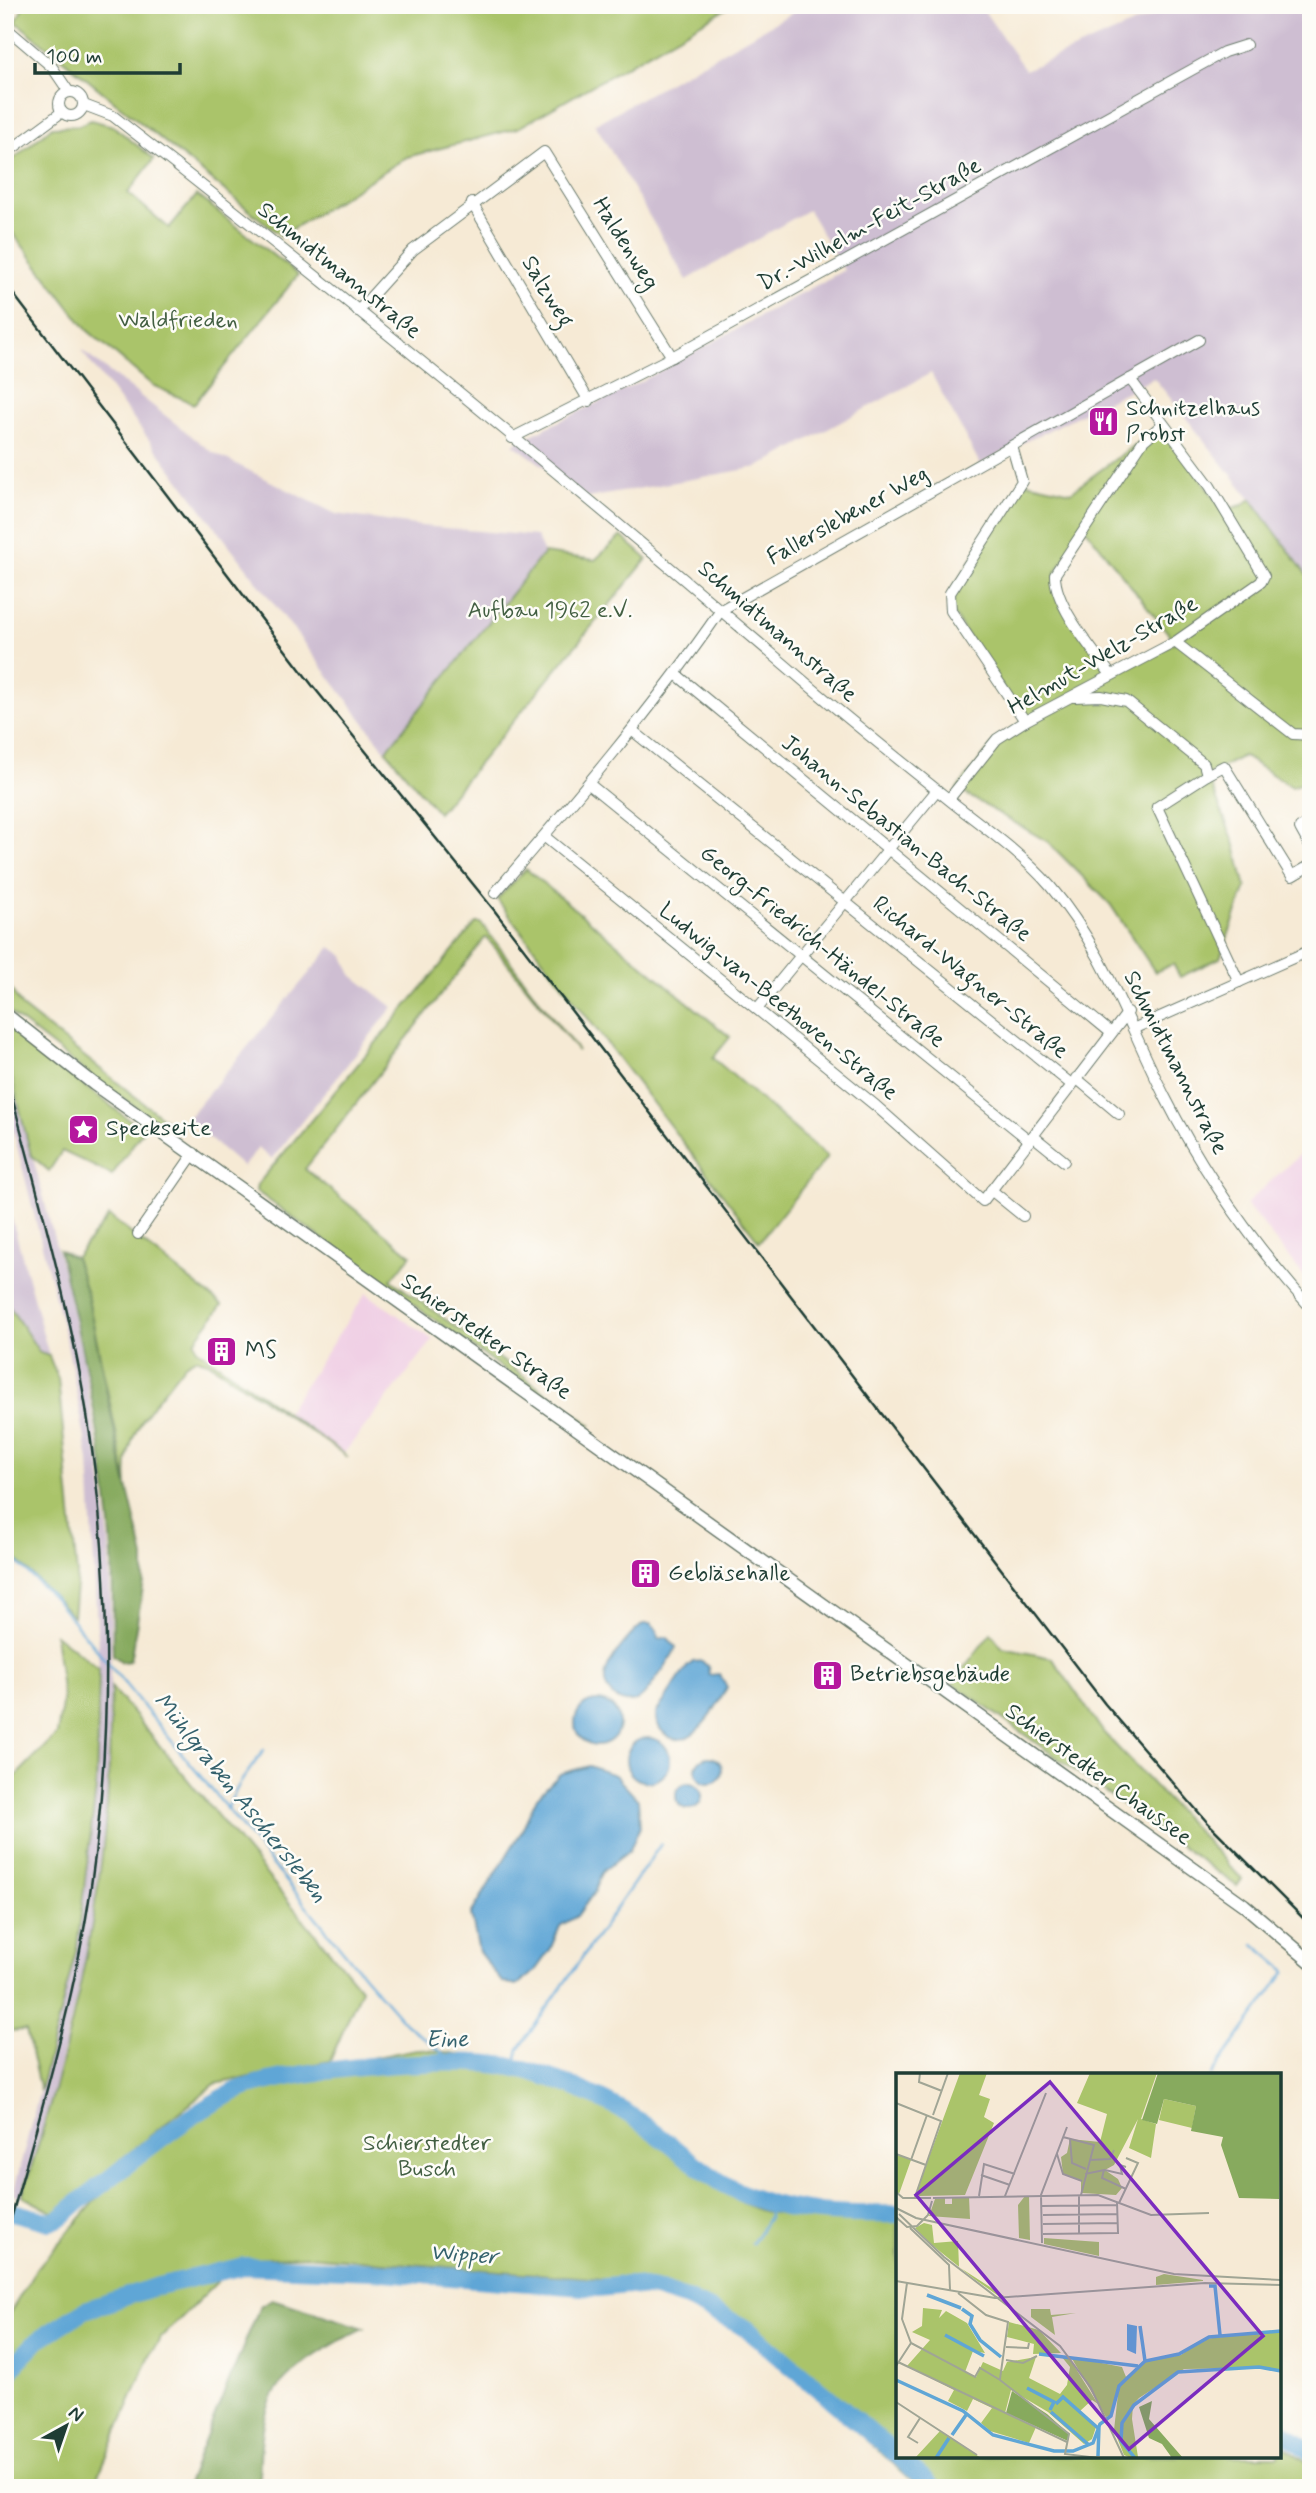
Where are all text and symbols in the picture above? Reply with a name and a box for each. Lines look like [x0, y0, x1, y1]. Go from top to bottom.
scale bar [35, 32, 180, 76]
text: 100 m [46, 43, 102, 71]
street label: Dr.-Wilhelm-Feit-Straße [753, 151, 987, 299]
street label: Haldenweg [583, 192, 665, 297]
street label: Schmidtmannstraße [251, 196, 427, 346]
street label: Salzweg [512, 250, 580, 335]
park label: Waldfrieden [118, 306, 238, 336]
place label: Schnitzelhaus Probst [1126, 394, 1260, 450]
restaurant icon: Schnitzelhaus Probst [1086, 405, 1120, 439]
street label: Fallerslebener Weg [762, 459, 934, 573]
street label: Schmidtmannstraße [691, 554, 863, 710]
street label: Helmut-Welz-Straße [1002, 589, 1204, 723]
park label: Aufbau 1962 e.V. [468, 596, 632, 626]
street label: Johann-Sebastian-Bach-Straße [775, 729, 1037, 949]
street label: Georg-Friedrich-Händel-Straße [692, 839, 951, 1057]
street label: Richard-Wagner-Straße [864, 890, 1074, 1068]
street label: Ludwig-van-Beethoven-Straße [652, 896, 904, 1108]
street label: Schmidtmannstraße [1116, 966, 1234, 1160]
place icon: Speckseite [66, 1112, 100, 1146]
place label: Speckseite [106, 1114, 211, 1144]
street label: Schierstedter Straße [395, 1267, 577, 1407]
building icon: MS [205, 1334, 239, 1368]
place label: MS [245, 1336, 277, 1366]
building icon: Gebläsehalle [628, 1557, 662, 1591]
place label: Gebläsehalle [668, 1559, 790, 1589]
building icon: Betriebsgebäude [810, 1658, 844, 1692]
place label: Betriebsgebäude [850, 1660, 1010, 1692]
water label: Mühlgraben Aschersleben [144, 1687, 334, 1911]
street label: Schierstedter Chaussee [999, 1697, 1197, 1853]
water label: Eine [425, 2024, 469, 2056]
inset map [896, 2073, 1281, 2458]
park label: Schierstedter Busch [363, 2129, 491, 2185]
water label: Wipper [429, 2237, 502, 2273]
north arrow [32, 2392, 102, 2462]
text: N [63, 2400, 89, 2428]

